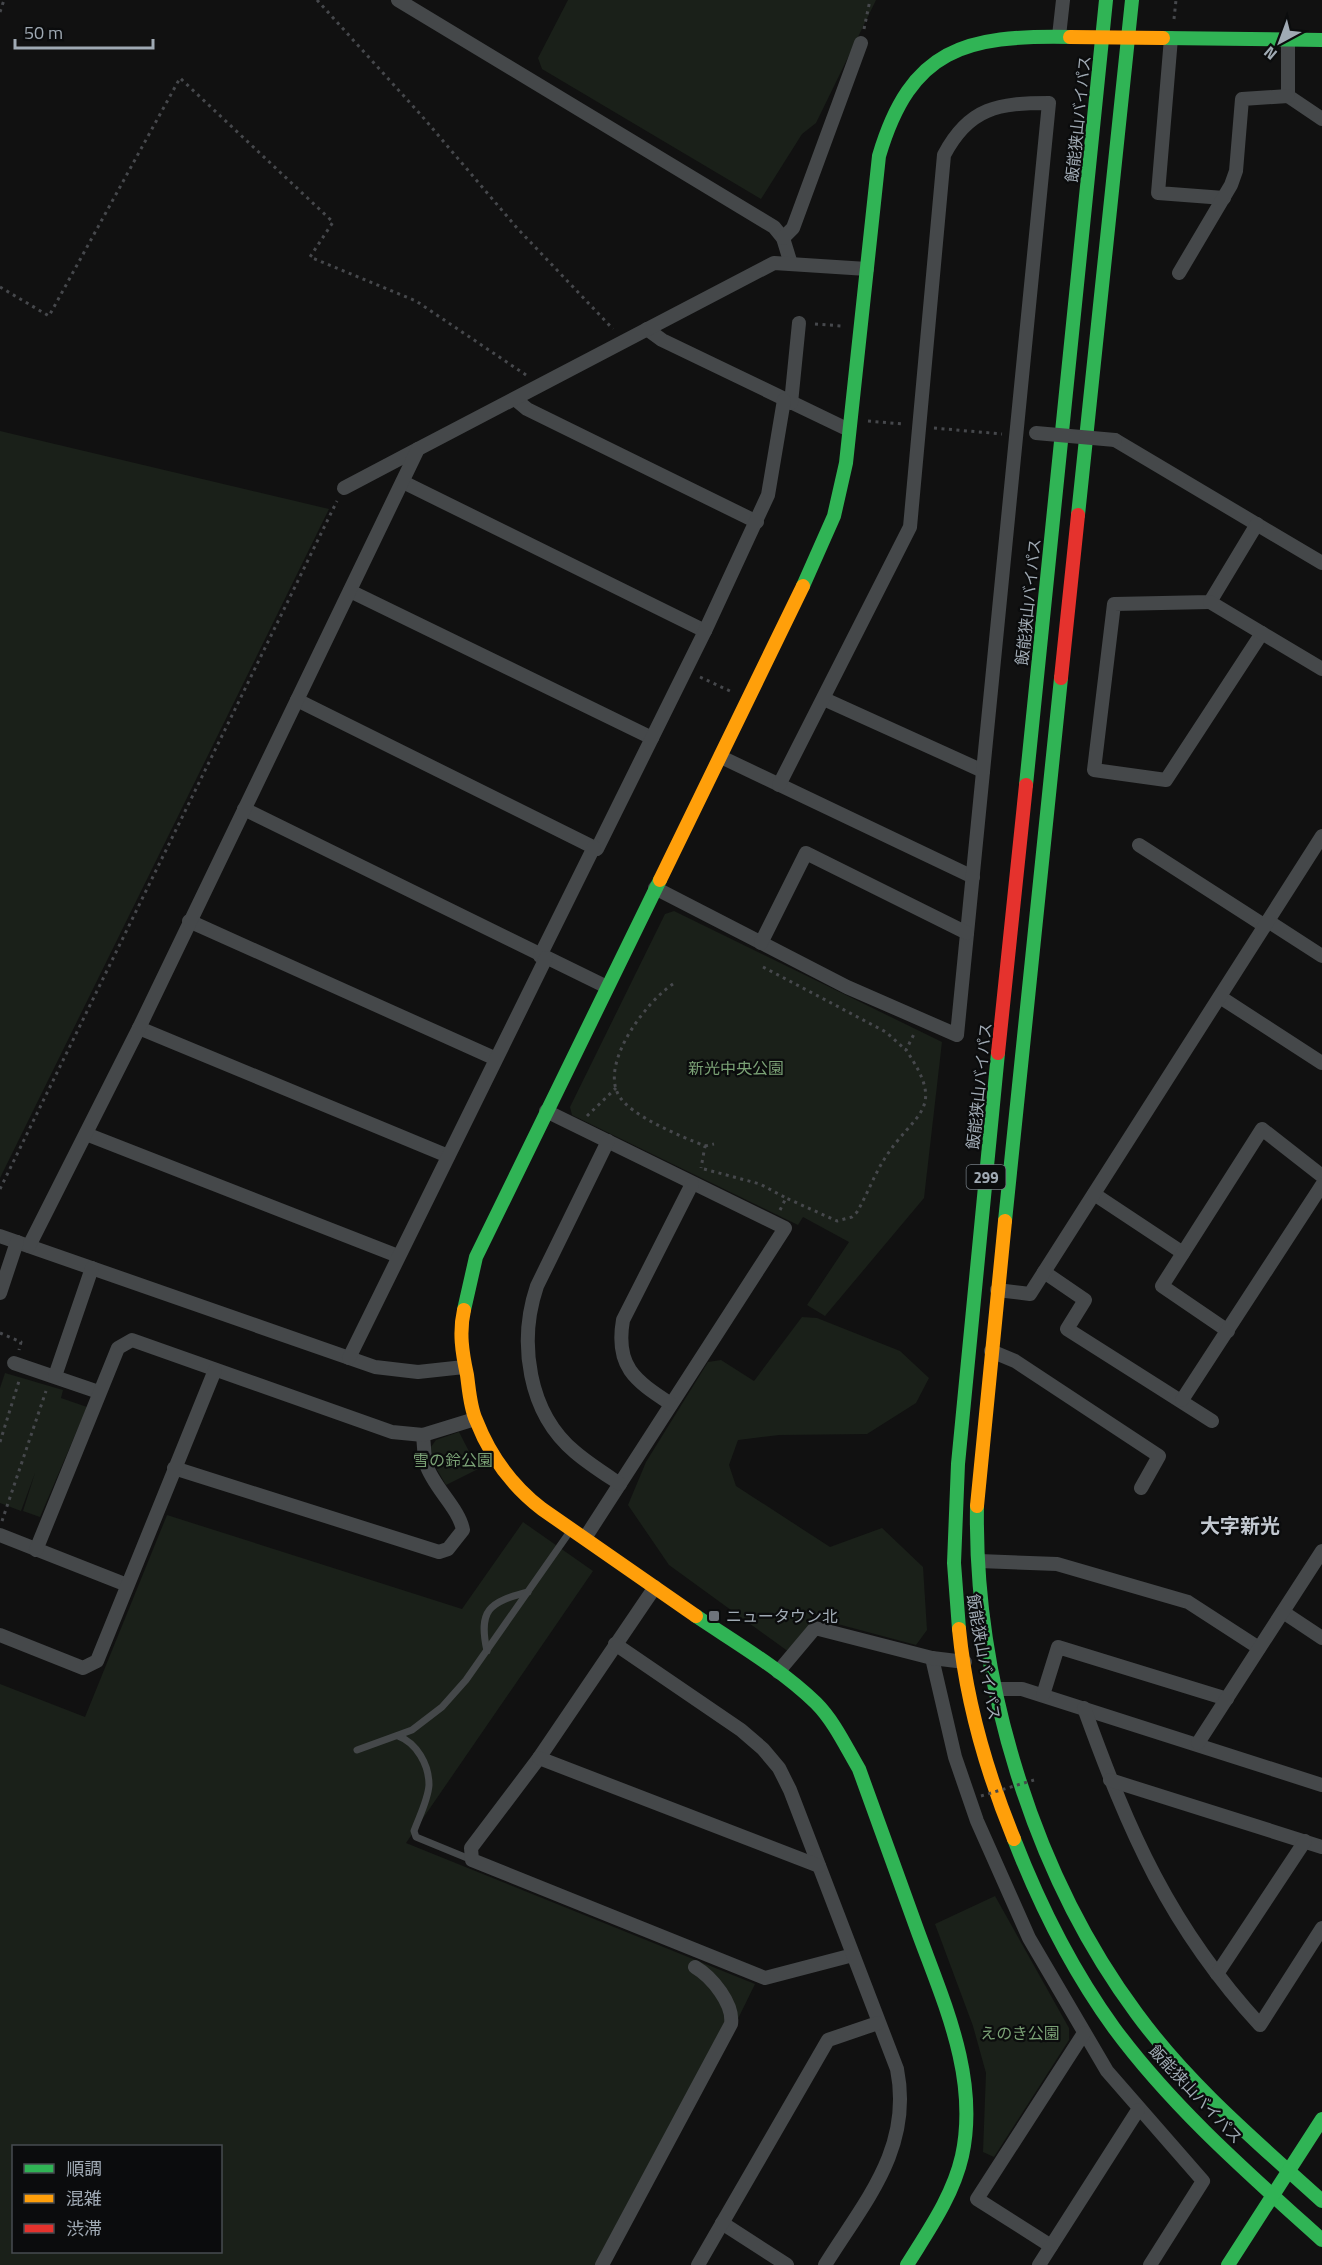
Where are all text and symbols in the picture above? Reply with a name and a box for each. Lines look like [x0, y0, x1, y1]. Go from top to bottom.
scale bar [15, 12, 153, 50]
north arrow [1250, 12, 1310, 72]
text: 50 m [24, 19, 63, 46]
text: N [1258, 41, 1282, 66]
street label: 飯能狭山バイパス [1059, 54, 1097, 184]
street label: 飯能狭山バイパス [1009, 537, 1047, 667]
street label: 飯能狭山バイパス [960, 1021, 998, 1151]
park label: 新光中央公園 [688, 1056, 784, 1080]
road number: 299 [966, 1165, 1006, 1189]
park label: 雪の鈴公園 [413, 1448, 493, 1472]
district label: 大字新光 [1200, 1510, 1280, 1541]
street label: 飯能狭山バイパス [961, 1592, 1007, 1722]
place label: ニュータウン北 [726, 1604, 838, 1628]
marker: ニュータウン北 [707, 1609, 721, 1623]
park label: えのき公園 [980, 2021, 1060, 2045]
street label: 飯能狭山バイパス [1144, 2039, 1248, 2149]
legend [12, 2145, 222, 2253]
text: 順調 [66, 2155, 102, 2182]
text: 混雑 [66, 2185, 102, 2212]
text: 渋滞 [66, 2215, 102, 2242]

